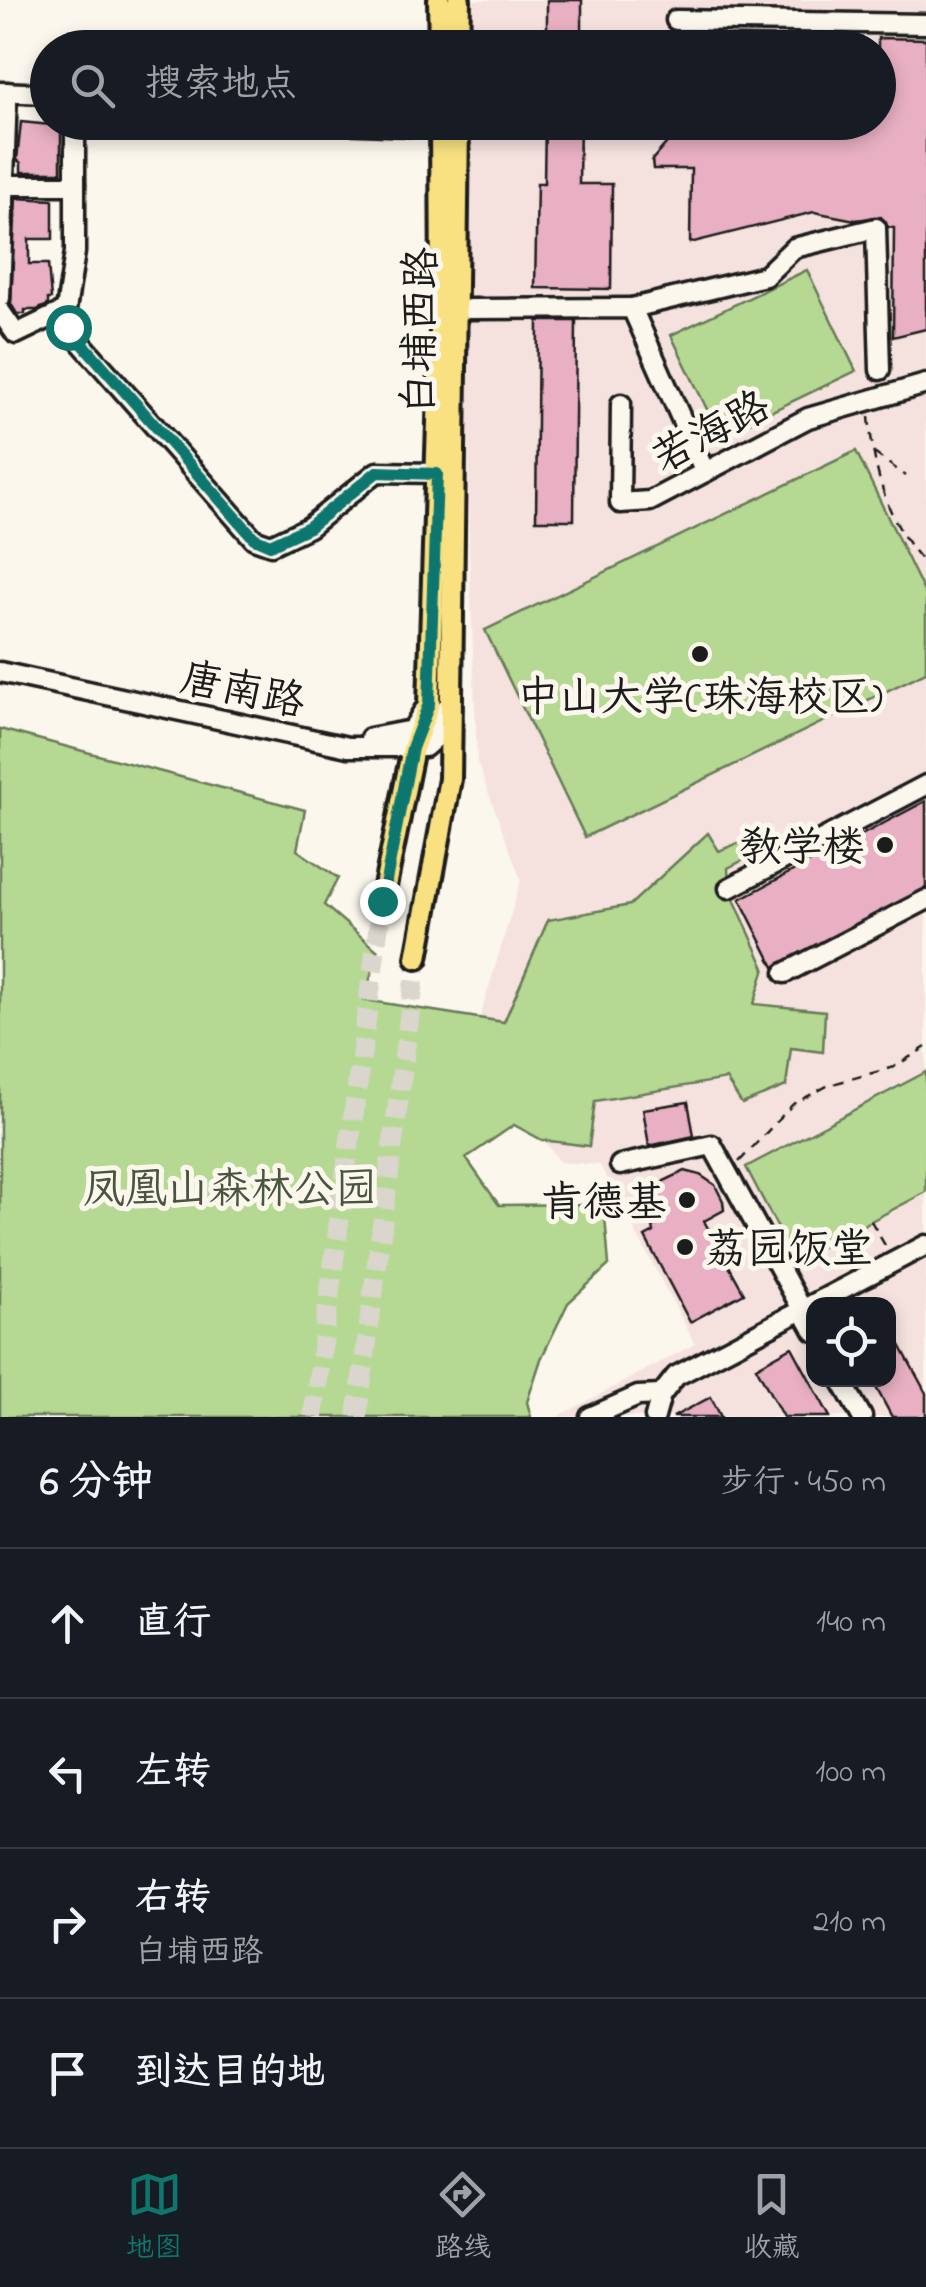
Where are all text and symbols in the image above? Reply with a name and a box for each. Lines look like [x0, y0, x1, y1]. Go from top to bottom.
search box [30, 30, 896, 140]
icon: search [65, 58, 120, 113]
text: 搜索地点 [145, 58, 297, 114]
street label: 白埔西路 [391, 247, 454, 416]
route start [46, 305, 92, 351]
street label: 若海路 [642, 377, 782, 490]
marker: 中山大学(珠海校区) [689, 643, 711, 665]
street label: 唐南路 [174, 649, 310, 735]
place label: 中山大学(珠海校区) [517, 669, 883, 730]
place label: 教学楼 [739, 819, 865, 880]
marker: 教学楼 [874, 834, 896, 856]
route end [360, 879, 406, 925]
park label: 凤凰山森林公园 [83, 1161, 377, 1222]
place label: 肯德基 [541, 1174, 667, 1235]
marker: 肯德基 [676, 1189, 698, 1211]
place label: 荔园饭堂 [705, 1221, 873, 1282]
marker: 荔园饭堂 [674, 1236, 696, 1258]
map controls [806, 1297, 896, 1387]
button: locate [806, 1297, 896, 1387]
text: 6 分钟 [40, 1453, 153, 1514]
text: 步行 · 450 m [721, 1460, 886, 1507]
icon: ahead [40, 1596, 95, 1651]
text: 直行 [135, 1596, 211, 1652]
text: 140 m [816, 1600, 886, 1647]
icon: left [40, 1746, 95, 1801]
text: 左转 [135, 1746, 211, 1802]
text: 100 m [815, 1750, 886, 1797]
text: 右转 [135, 1872, 211, 1928]
icon: right [40, 1896, 95, 1951]
text: 210 m [813, 1900, 886, 1947]
text: 白埔西路 [135, 1930, 263, 1977]
icon: arrive [40, 2046, 95, 2101]
text: 到达目的地 [135, 2046, 325, 2102]
tab: 地图 [126, 2167, 182, 2270]
tab: 路线 [435, 2167, 491, 2270]
tab: 收藏 [744, 2167, 800, 2270]

